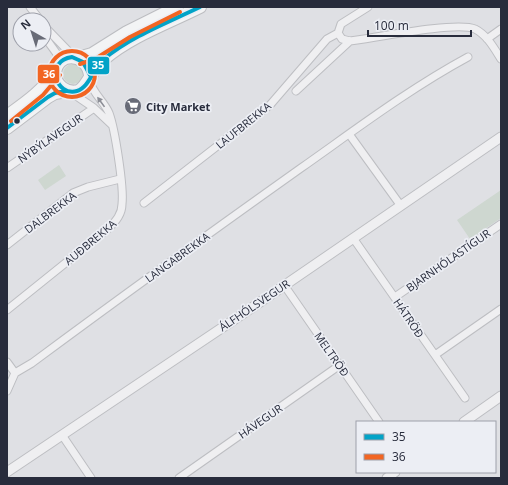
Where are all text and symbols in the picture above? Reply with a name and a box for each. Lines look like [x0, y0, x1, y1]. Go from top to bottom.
north arrow [12, 12, 52, 52]
scale bar [368, 12, 471, 38]
text: N [17, 15, 34, 32]
text: 100 m [374, 17, 409, 34]
line badge: 35 [87, 56, 110, 75]
text: 35 [92, 57, 104, 72]
line badge: 36 [37, 64, 60, 84]
text: 36 [43, 66, 55, 81]
supermarket icon: City Market [123, 96, 143, 116]
one-way arrow [98, 97, 106, 107]
street label: LAUFBREKKA [212, 98, 274, 152]
place label: City Market [146, 99, 211, 114]
street label: NÝBÝLAVEGUR [15, 110, 86, 166]
unlabelled marker [12, 116, 22, 126]
street label: DALBREKKA [21, 188, 79, 236]
street label: AUÐBREKKA [61, 216, 119, 268]
street label: BJARNHÓLASTÍGUR [403, 225, 493, 295]
street label: LANGABREKKA [142, 228, 212, 286]
street label: ÁLFHÓLSVEGUR [216, 276, 292, 334]
street label: HÁTRÖÐ [390, 295, 428, 341]
street label: MELTRÖÐ [311, 329, 353, 379]
street label: HÁVEGUR [235, 400, 285, 442]
legend [356, 421, 496, 473]
text: 35 [392, 428, 406, 445]
text: 36 [392, 448, 406, 465]

